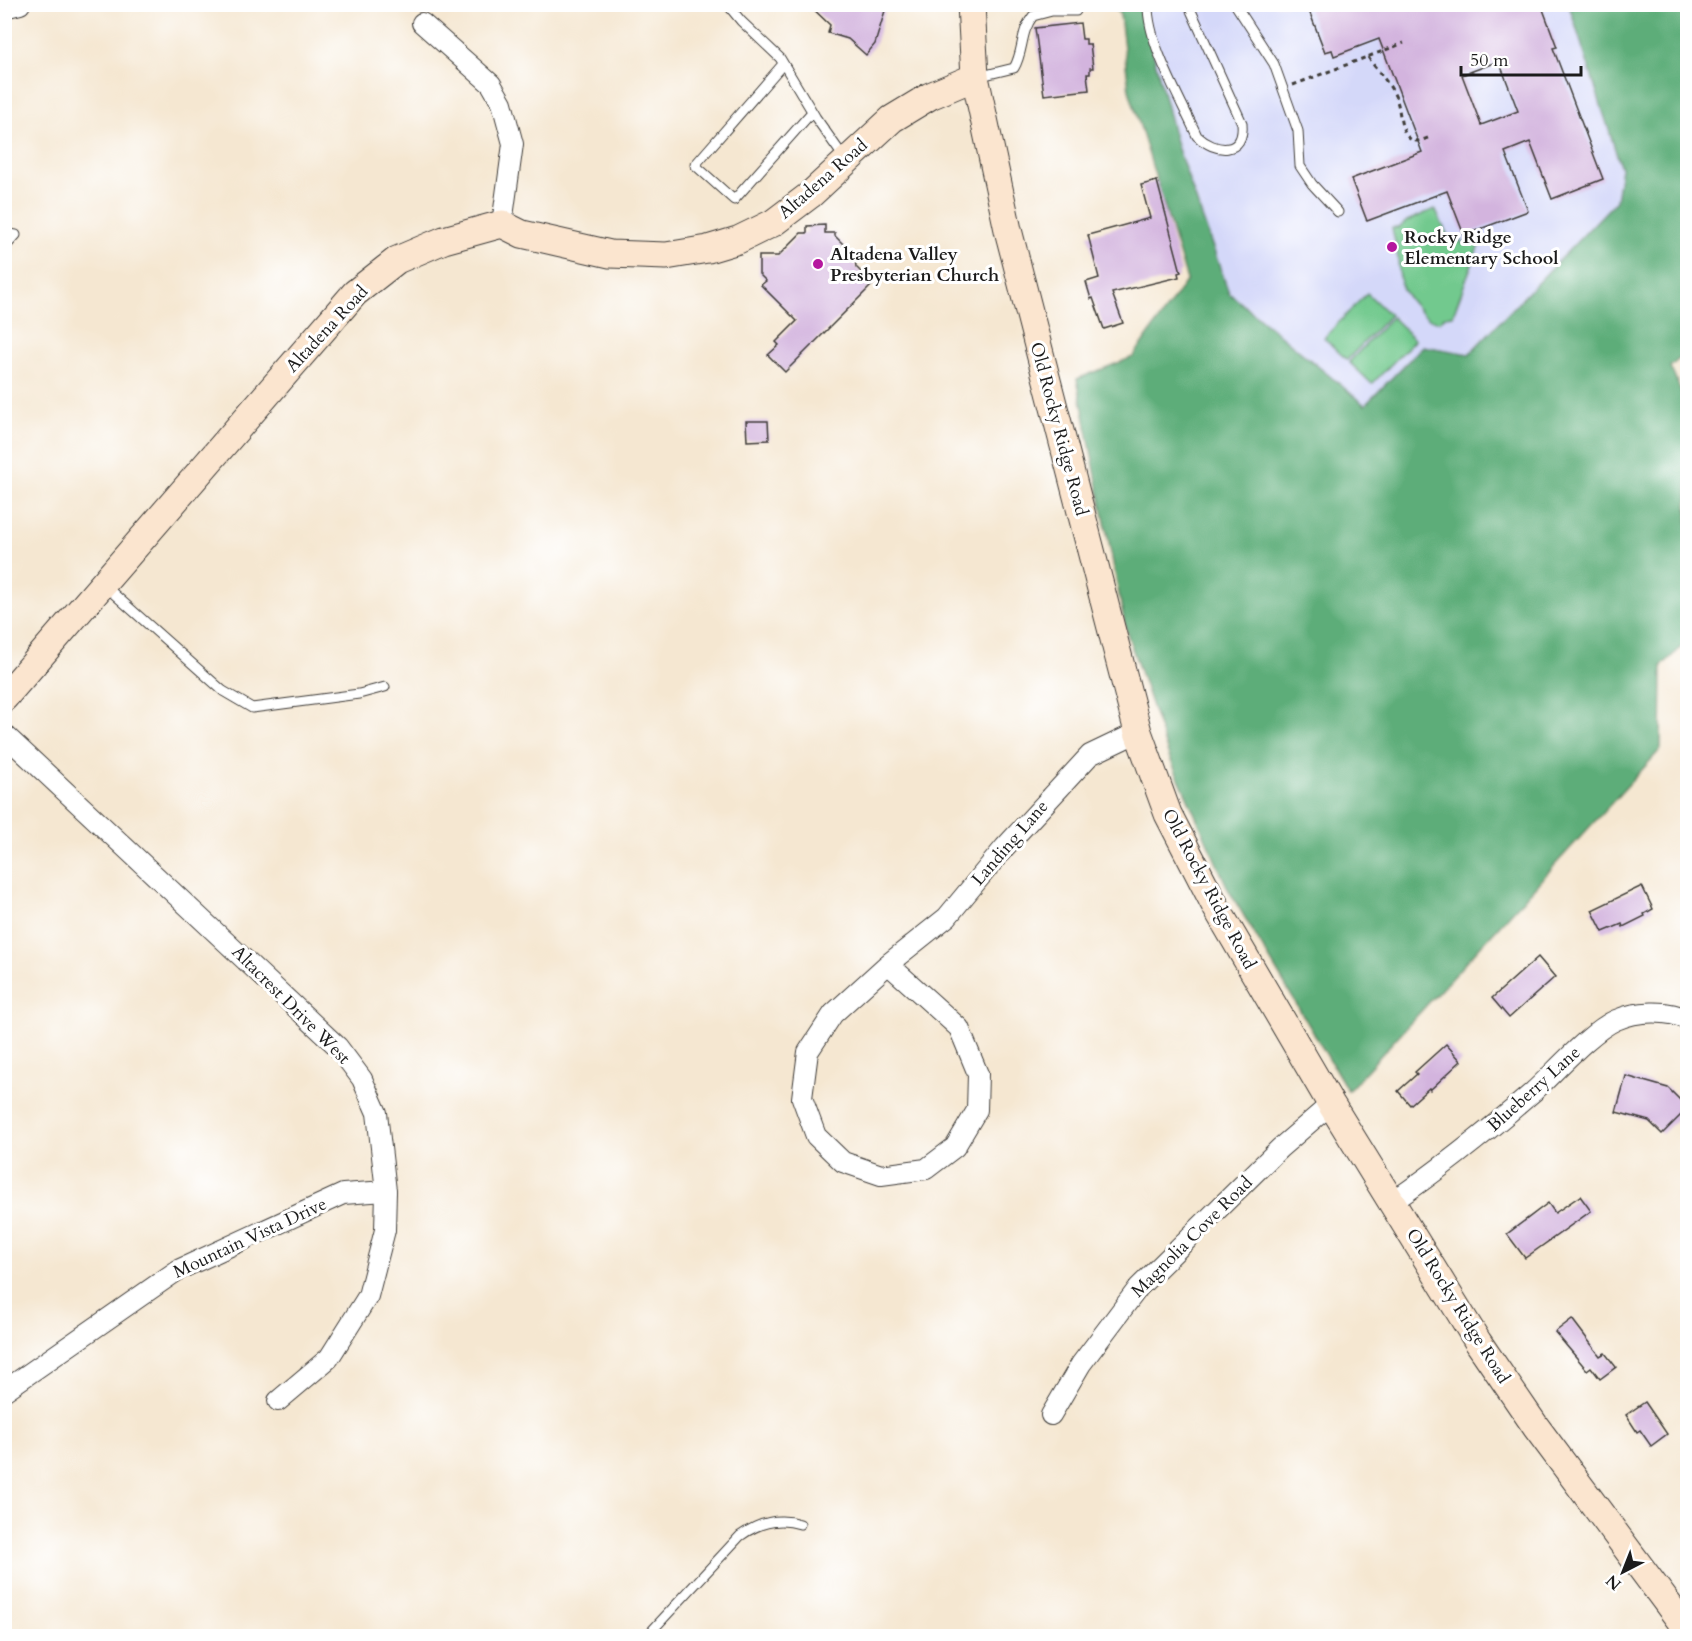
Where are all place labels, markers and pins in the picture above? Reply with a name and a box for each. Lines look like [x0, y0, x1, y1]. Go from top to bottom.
place label: Rocky Ridge Elementary School [1404, 225, 1558, 271]
marker: Rocky Ridge Elementary School [1385, 240, 1399, 254]
place label: Altadena Valley Presbyterian Church [830, 242, 999, 288]
marker: Altadena Valley Presbyterian Church [811, 257, 825, 271]

